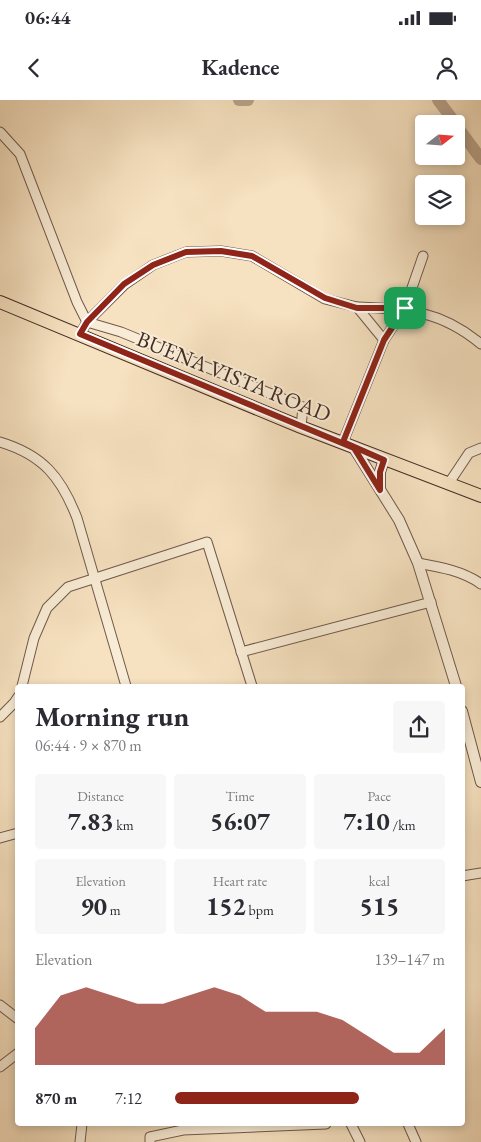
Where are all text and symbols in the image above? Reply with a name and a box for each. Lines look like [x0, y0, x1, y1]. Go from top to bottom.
text: 06:44 [25, 5, 71, 30]
text: Kadence [202, 53, 280, 82]
icon: back [20, 54, 48, 82]
icon: person [433, 54, 461, 82]
north arrow [415, 115, 465, 165]
map controls [415, 115, 465, 225]
button: layers [415, 175, 465, 225]
pin [384, 287, 426, 329]
icon: arrive [391, 294, 419, 322]
street label: BUENA VISTA ROAD [132, 324, 335, 429]
text: Morning run [35, 698, 189, 734]
button: share [393, 701, 445, 753]
text: 06:44 · 9 × 870 m [35, 735, 142, 756]
text: Distance [77, 787, 124, 805]
text: Time [225, 787, 255, 805]
text: Pace [368, 787, 391, 805]
text: 7.83 [68, 805, 113, 837]
text: 56:07 [210, 805, 270, 837]
text: 7:10 [343, 805, 390, 837]
text: km [113, 816, 134, 834]
text: /km [390, 816, 416, 834]
text: Elevation [75, 872, 126, 890]
text: Heart rate [213, 872, 267, 890]
text: kcal [369, 872, 390, 890]
text: 90 [81, 890, 107, 922]
text: 152 [206, 890, 246, 922]
text: 515 [359, 890, 399, 922]
text: m [107, 901, 121, 919]
text: bpm [246, 901, 274, 919]
text: Elevation [35, 949, 93, 970]
text: 139–147 m [374, 949, 445, 970]
text: 870 m [35, 1088, 77, 1109]
text: 7:12 [115, 1088, 142, 1109]

